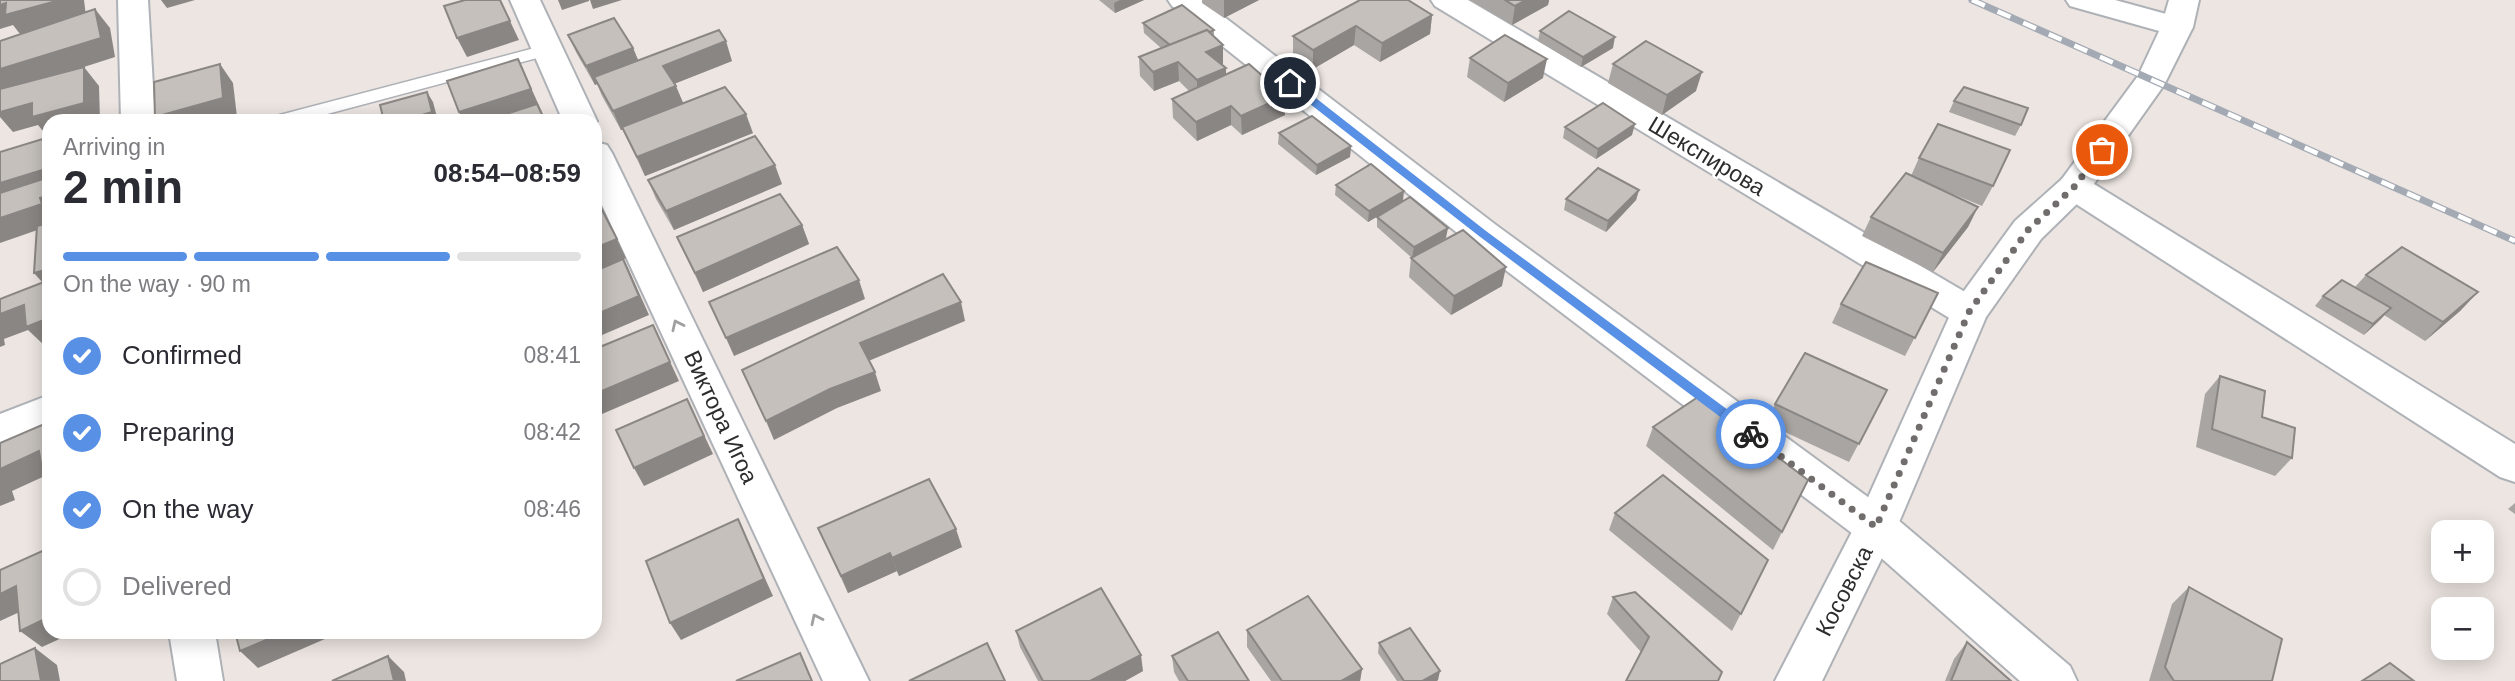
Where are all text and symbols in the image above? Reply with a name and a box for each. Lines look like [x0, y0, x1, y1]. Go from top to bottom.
pin [1260, 53, 1320, 113]
icon: home [1271, 64, 1309, 102]
street label: Шекспирова [1644, 111, 1770, 201]
pin [2072, 120, 2132, 180]
icon: bag [2083, 131, 2121, 169]
text: Arriving in [63, 134, 165, 160]
text: 08:54–08:59 [434, 158, 581, 188]
text: 2 min [63, 161, 183, 213]
text: On the way · 90 m [63, 271, 251, 297]
one-way arrow [671, 320, 685, 332]
icon: check [63, 337, 101, 375]
text: Confirmed [122, 340, 242, 370]
text: 08:41 [523, 342, 581, 368]
street label: Виктора Игоа [679, 346, 763, 488]
courier [1716, 399, 1786, 469]
icon: check [63, 414, 101, 452]
icon: bike [1732, 415, 1770, 453]
text: Preparing [122, 417, 235, 447]
text: 08:42 [523, 419, 581, 445]
icon: check [63, 491, 101, 529]
text: On the way [122, 494, 254, 524]
text: 08:46 [523, 496, 581, 522]
map controls [2431, 520, 2494, 660]
button: + [2431, 520, 2494, 583]
street label: Косовска [1810, 541, 1878, 640]
text: Delivered [122, 571, 232, 601]
button: − [2431, 597, 2494, 660]
one-way arrow [811, 614, 825, 627]

